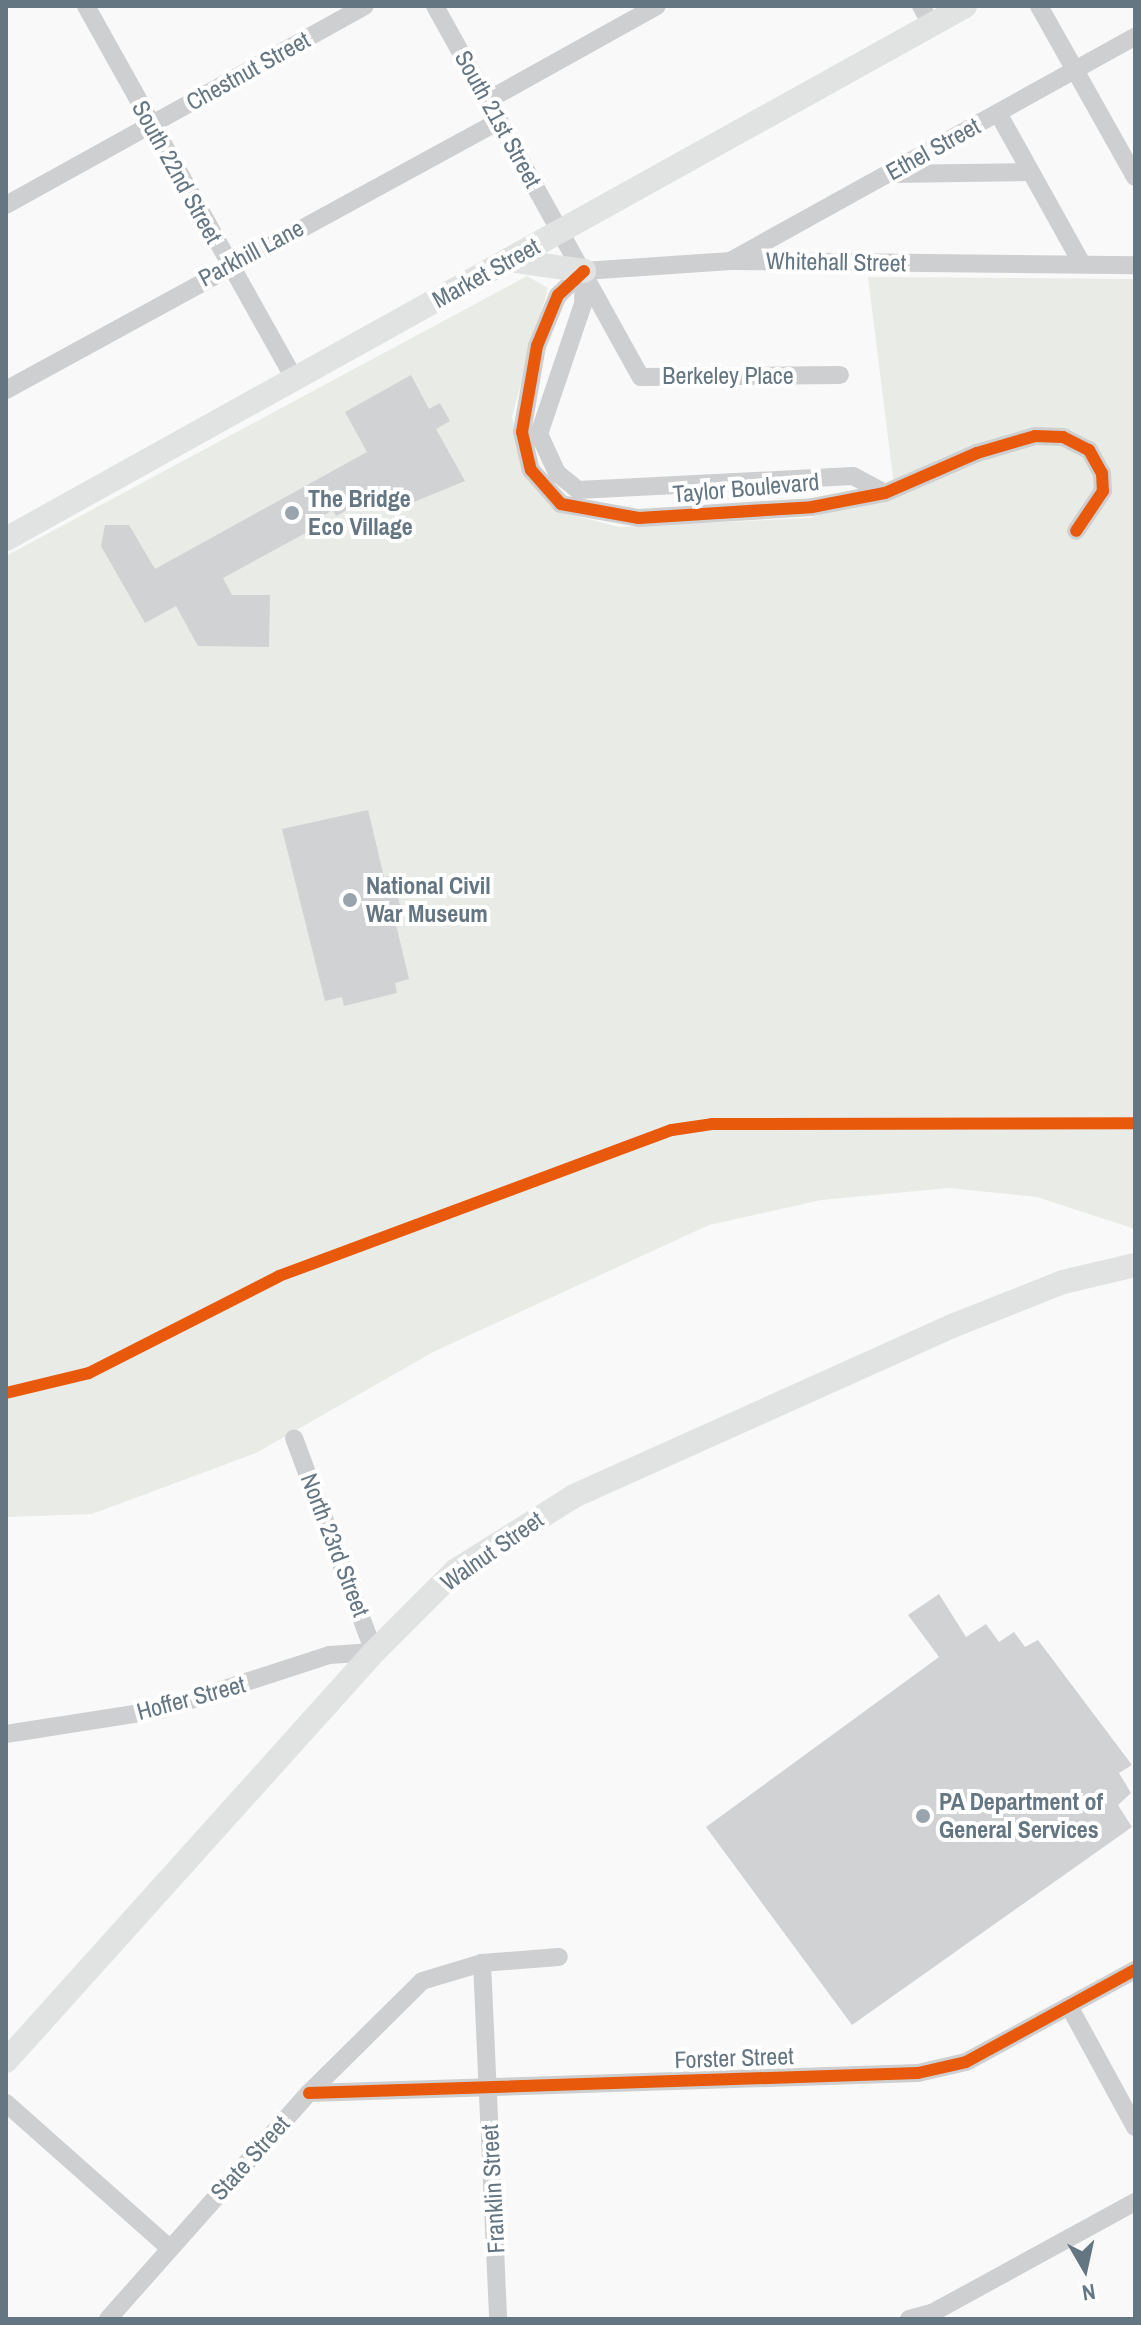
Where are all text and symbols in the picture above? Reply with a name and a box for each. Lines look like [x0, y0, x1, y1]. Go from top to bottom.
street label: Chestnut Street [181, 25, 315, 117]
street label: South 21st Street [449, 46, 547, 192]
street label: South 22nd Street [126, 96, 228, 248]
street label: Ethel Street [881, 111, 985, 187]
street label: Parkhill Lane [194, 213, 308, 293]
street label: Market Street [427, 232, 545, 314]
street label: Whitehall Street [766, 246, 906, 278]
street label: Berkeley Place [662, 362, 794, 390]
street label: Taylor Boulevard [672, 467, 820, 509]
place label: The Bridge Eco Village [308, 485, 413, 541]
marker: The Bridge Eco Village [283, 504, 301, 522]
place label: National Civil War Museum [366, 872, 491, 928]
marker: National Civil War Museum [341, 891, 359, 909]
street label: North 23rd Street [295, 1469, 375, 1621]
street label: Walnut Street [435, 1505, 549, 1597]
street label: Hoffer Street [134, 1670, 248, 1726]
place label: PA Department of General Services [939, 1788, 1104, 1844]
marker: PA Department of General Services [914, 1807, 932, 1825]
street label: Forster Street [674, 2042, 794, 2074]
street label: State Street [205, 2110, 295, 2206]
street label: Franklin Street [475, 2124, 511, 2254]
north arrow [1045, 2229, 1125, 2309]
text: N [1080, 2277, 1098, 2309]

